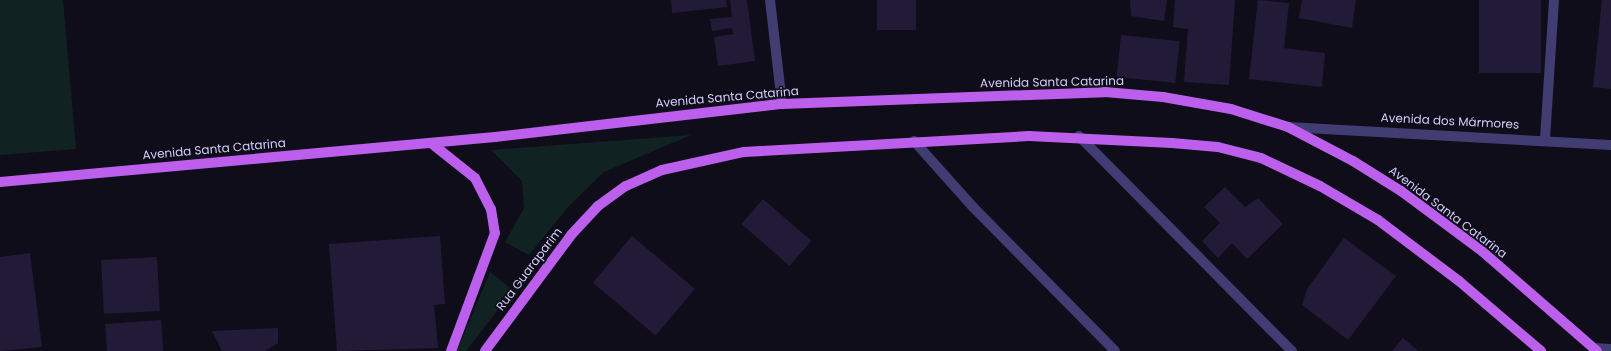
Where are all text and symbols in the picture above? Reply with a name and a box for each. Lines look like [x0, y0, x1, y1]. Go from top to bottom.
street label: Avenida Santa Catarina [980, 74, 1124, 90]
street label: Avenida Santa Catarina [655, 84, 799, 110]
street label: Avenida dos Mármores [1380, 110, 1520, 132]
street label: Avenida Santa Catarina [142, 136, 286, 162]
street label: Avenida Santa Catarina [1386, 163, 1510, 261]
street label: Rua Guaraparim [493, 225, 565, 313]

